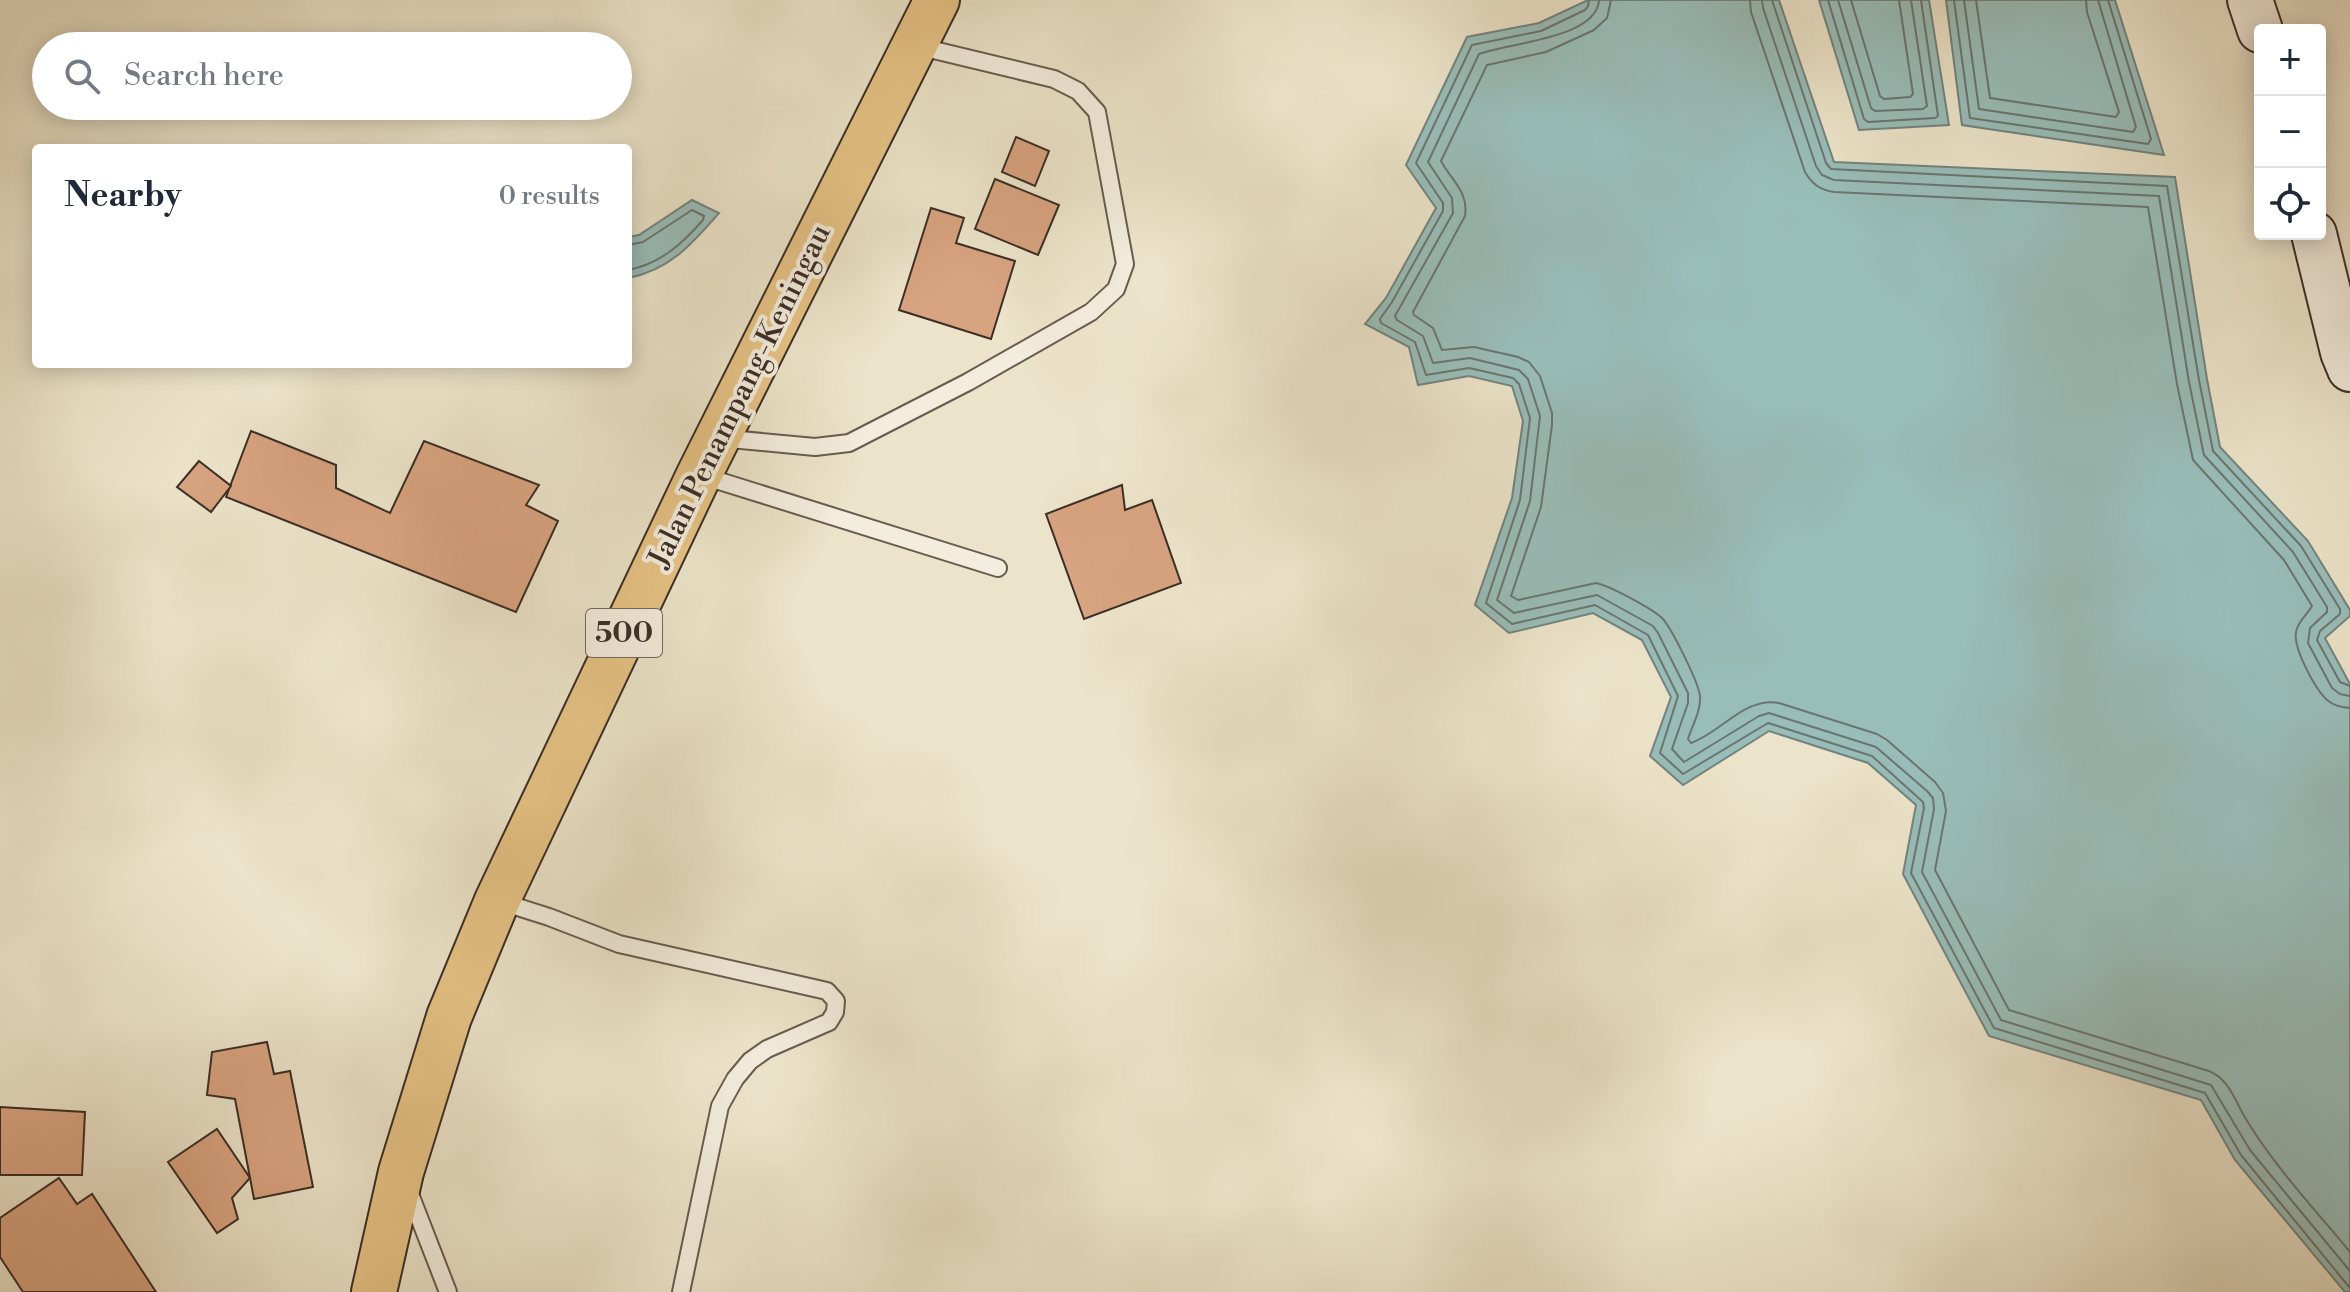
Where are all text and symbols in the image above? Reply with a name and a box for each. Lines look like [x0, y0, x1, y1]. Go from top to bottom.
map controls [2254, 24, 2326, 240]
button: + [2254, 24, 2326, 96]
search box [32, 32, 632, 120]
icon: search [60, 54, 104, 98]
text: Search here [124, 57, 284, 95]
button: − [2254, 96, 2326, 168]
button: locate [2254, 168, 2326, 240]
text: Nearby [64, 175, 182, 217]
text: 0 results [499, 180, 600, 212]
street label: Jalan Penampang-Keningau [640, 218, 840, 575]
road number: 500 [586, 609, 662, 657]

